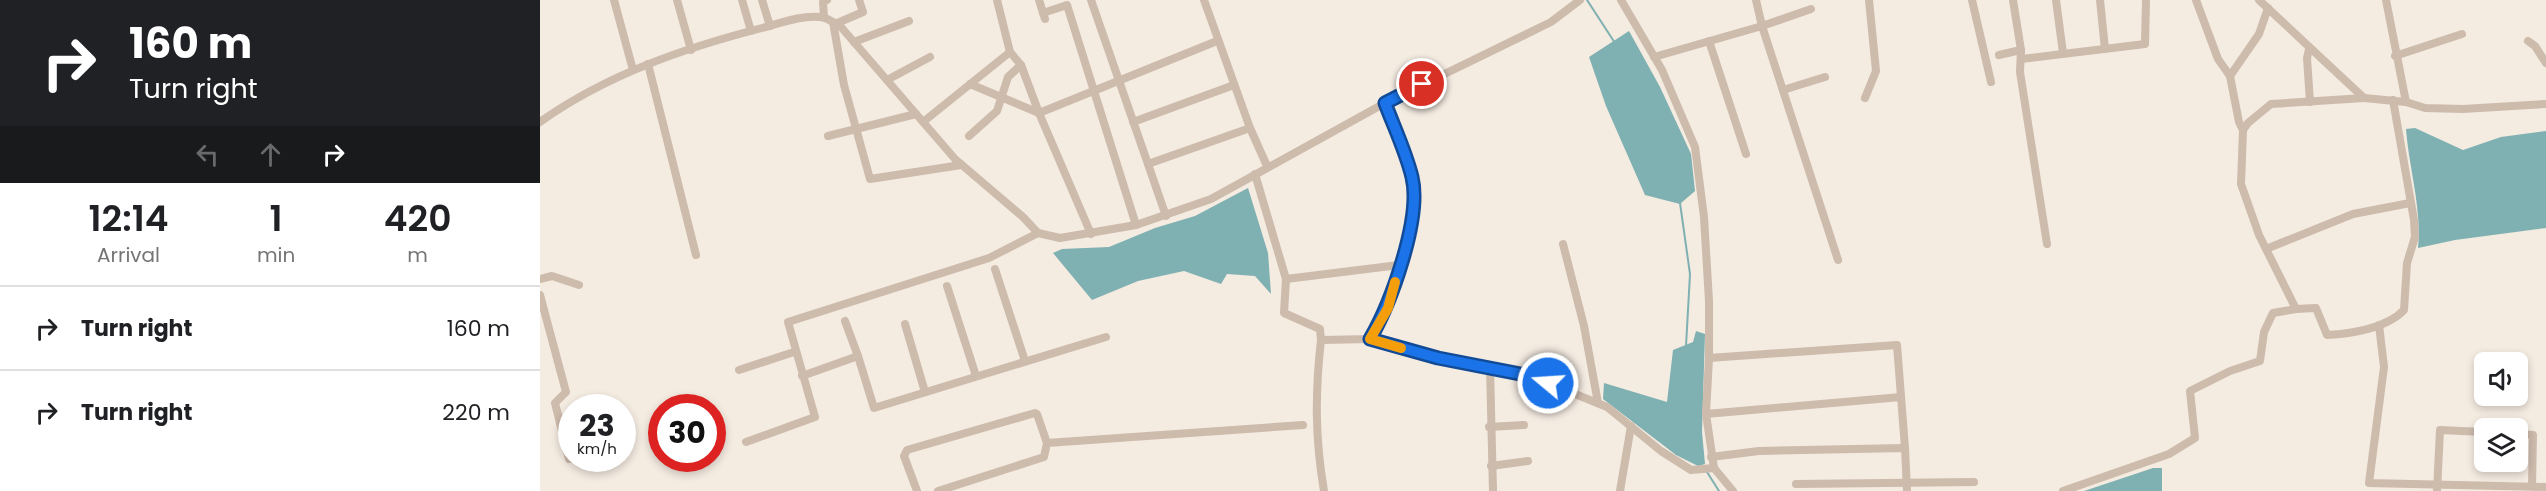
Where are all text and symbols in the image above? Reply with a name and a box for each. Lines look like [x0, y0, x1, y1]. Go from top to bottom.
text: 160 m [129, 14, 252, 73]
icon: right [30, 24, 108, 102]
pin [1396, 58, 1447, 109]
icon: arrive [1405, 67, 1438, 100]
text: Turn right [129, 70, 258, 107]
icon: left [191, 138, 224, 171]
icon: ahead [254, 138, 287, 171]
icon: right [317, 138, 350, 171]
text: 12:14 [88, 193, 168, 244]
text: 1 [270, 193, 283, 244]
text: 420 [384, 193, 452, 244]
text: Arrival [97, 241, 160, 269]
text: min [257, 241, 295, 269]
text: m [407, 241, 428, 269]
icon: right [30, 312, 63, 345]
text: Turn right [81, 313, 192, 344]
text: 160 m [447, 313, 510, 344]
position arrow [1516, 351, 1580, 415]
map controls [2474, 352, 2528, 472]
button: sound [2474, 352, 2528, 406]
speed limit sign: 30 [648, 394, 726, 472]
icon: right [30, 396, 63, 429]
text: Turn right [81, 397, 192, 428]
text: 220 m [442, 397, 510, 428]
text: 23 [579, 404, 615, 447]
button: layers [2474, 418, 2528, 472]
text: km/h [577, 438, 617, 459]

